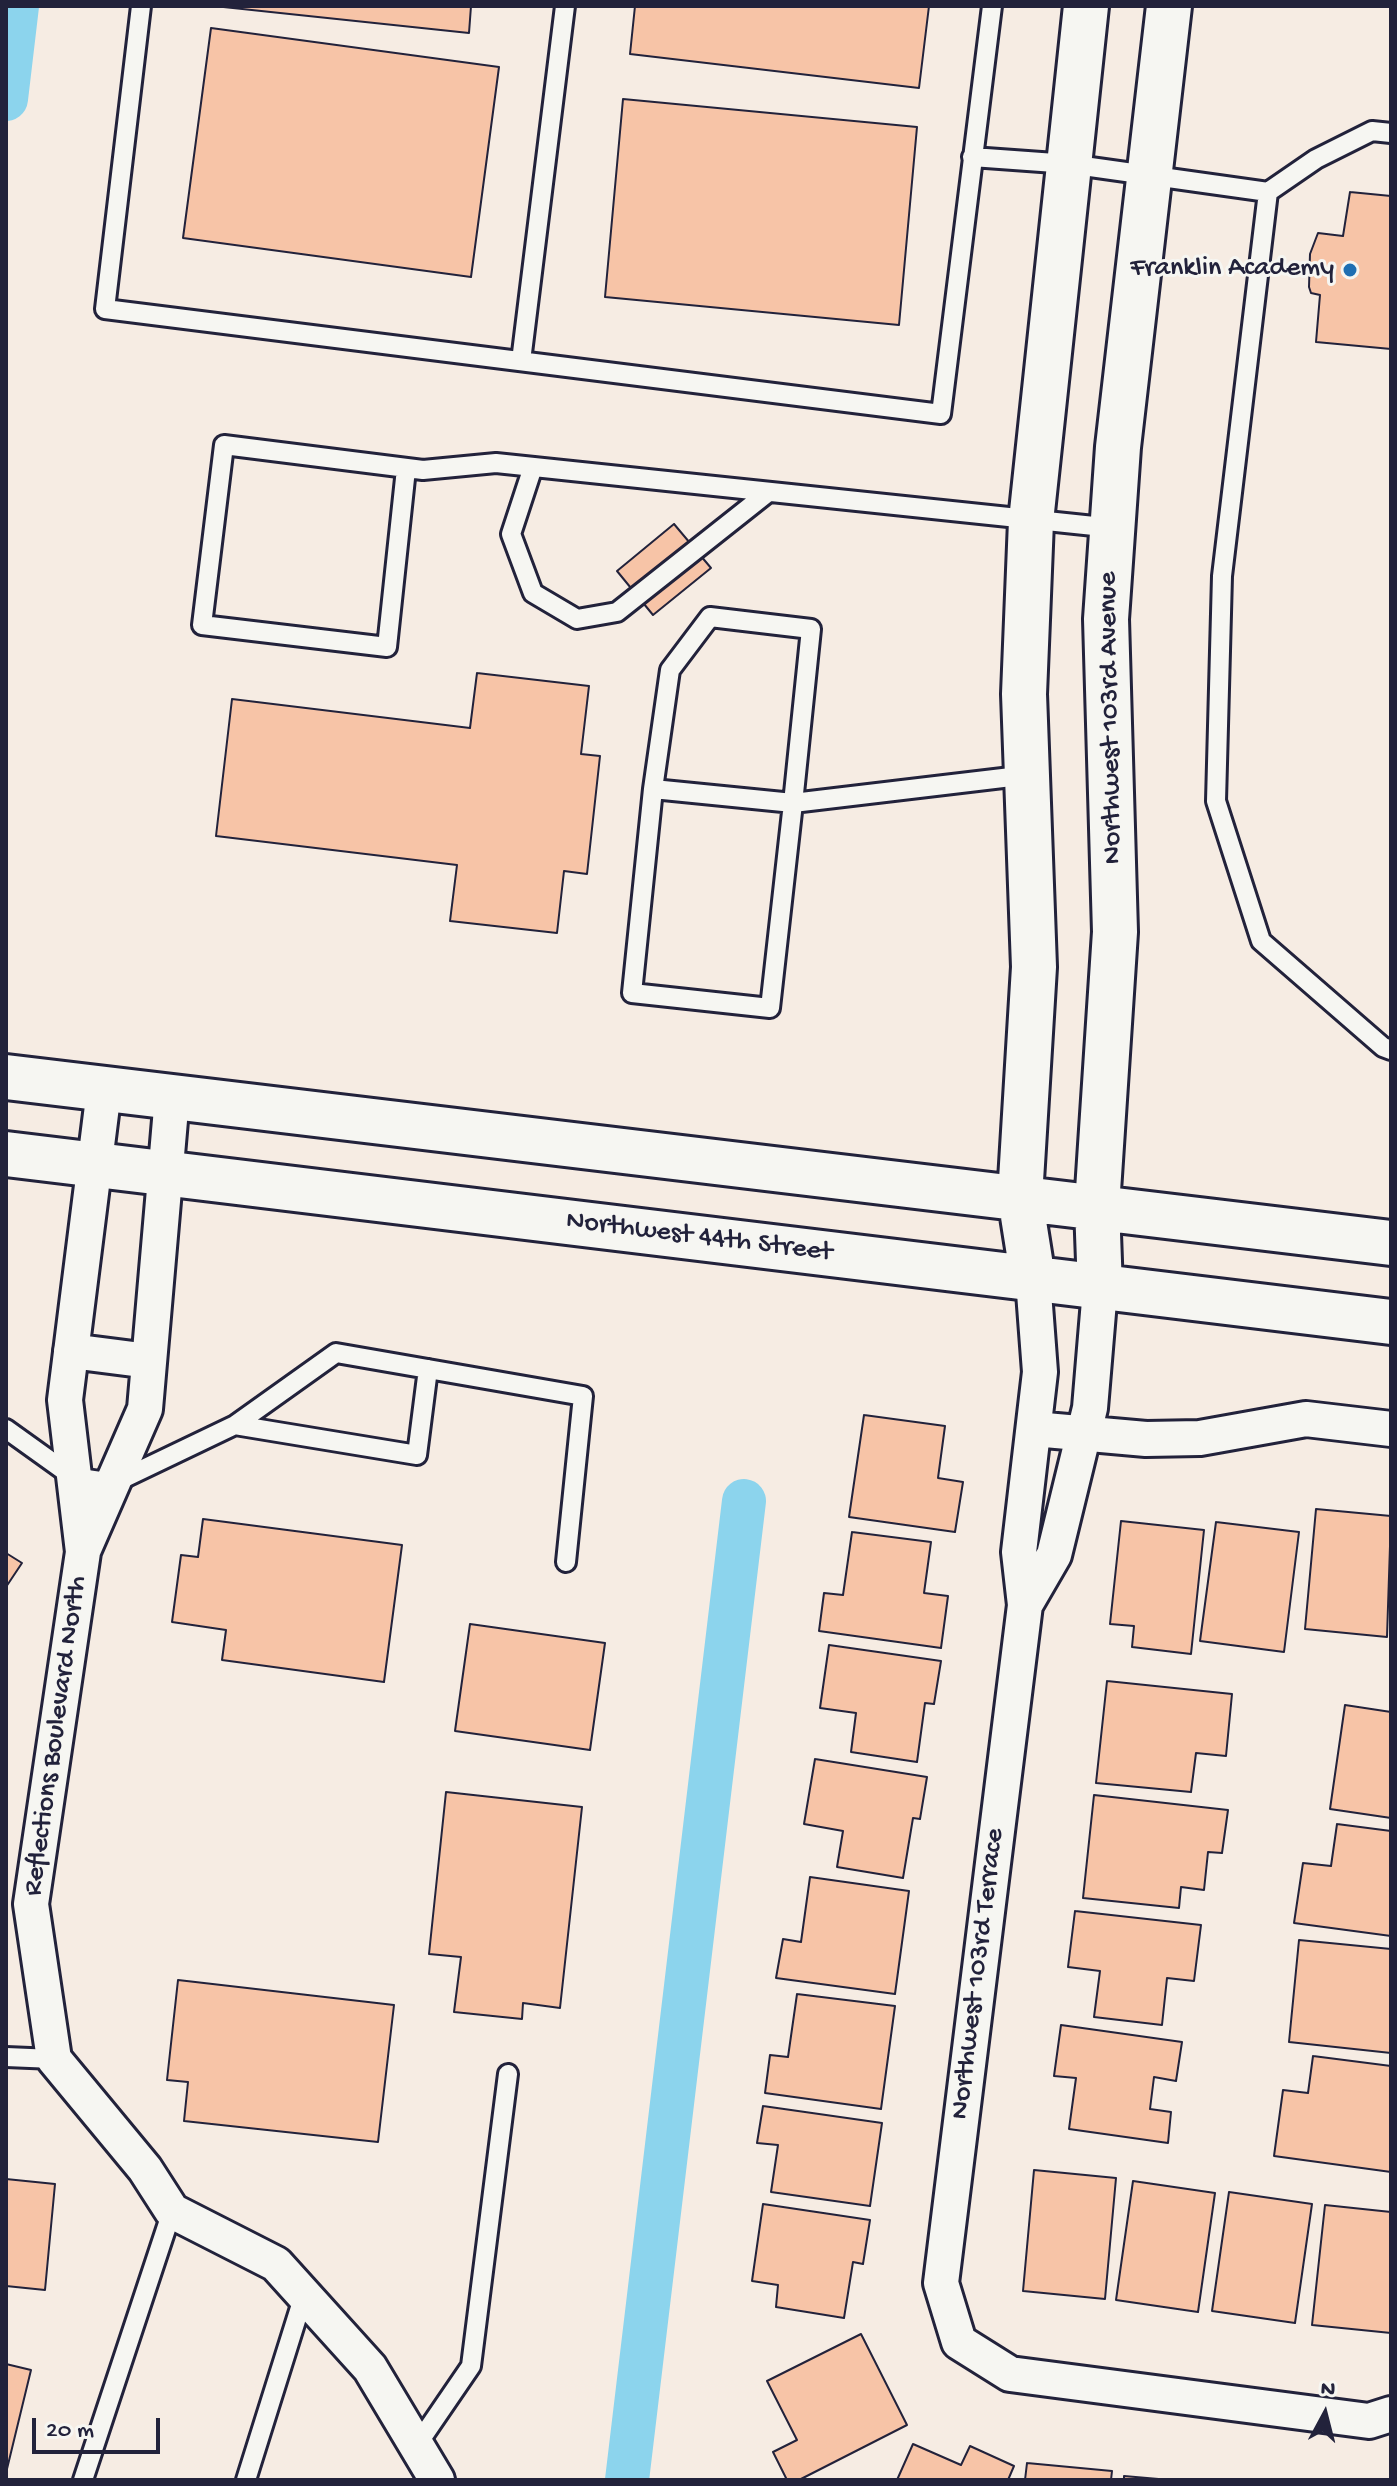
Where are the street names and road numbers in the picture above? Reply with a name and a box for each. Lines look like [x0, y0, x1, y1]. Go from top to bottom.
street label: Northwest 103rd Avenue [1093, 571, 1131, 865]
street label: Northwest 44th Street [564, 1205, 834, 1271]
street label: Reflections Boulevard North [18, 1574, 96, 1898]
street label: Northwest 103rd Terrace [944, 1827, 1014, 2121]

